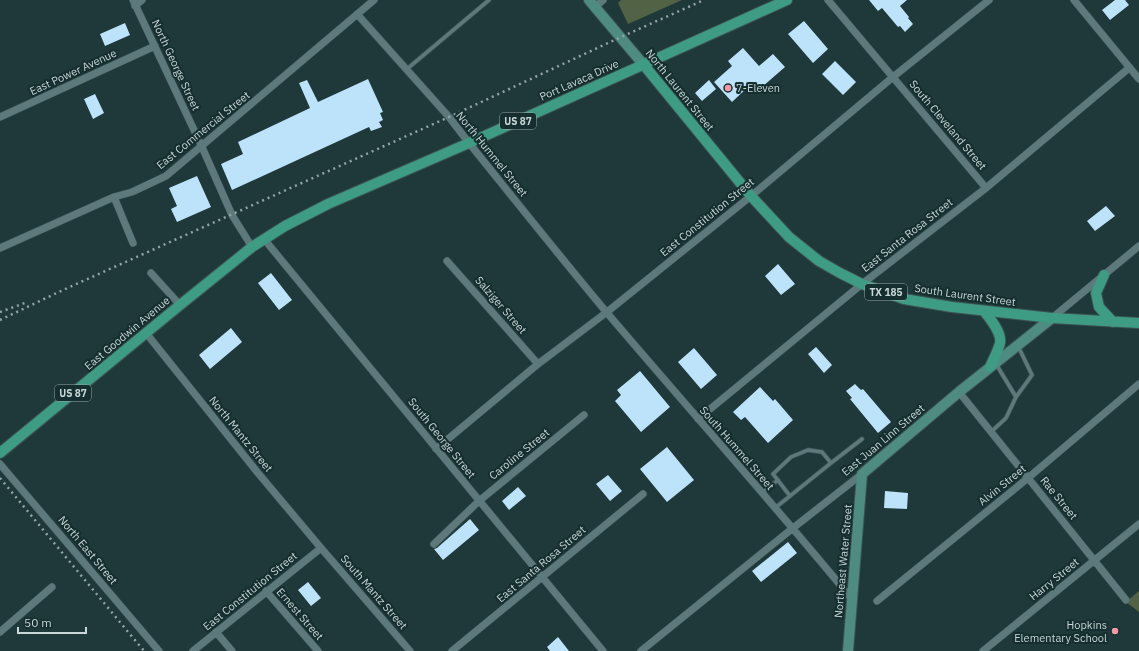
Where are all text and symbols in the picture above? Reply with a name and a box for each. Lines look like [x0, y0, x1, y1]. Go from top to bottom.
street label: North George Street [149, 17, 203, 113]
street label: East Power Avenue [27, 46, 119, 98]
street label: North Laurent Street [643, 46, 717, 134]
street label: Port Lavaca Drive [537, 56, 621, 104]
street label: South Cleveland Street [906, 77, 990, 173]
place label: 7-Eleven [736, 81, 780, 95]
marker: 7-Eleven [723, 83, 733, 93]
street label: East Commercial Street [153, 88, 253, 172]
street label: North Hummel Street [453, 108, 531, 200]
road number: US 87 [500, 113, 536, 129]
street label: East Constitution Street [657, 175, 757, 259]
street label: East Santa Rosa Street [859, 195, 956, 275]
street label: Salziger Street [472, 273, 530, 337]
street label: South Laurent Street [914, 281, 1017, 309]
road number: TX 185 [865, 284, 907, 300]
street label: East Goodwin Avenue [81, 293, 173, 373]
road number: US 87 [55, 385, 91, 401]
street label: North Mantz Street [206, 393, 276, 475]
street label: South George Street [405, 395, 479, 481]
street label: East Juan Linn Street [839, 401, 927, 479]
street label: South Hummel Street [697, 403, 777, 493]
street label: Caroline Street [486, 425, 552, 483]
street label: Alvin Street [975, 462, 1029, 508]
street label: Rae Street [1037, 474, 1081, 523]
street label: Northeast Water Street [831, 503, 855, 618]
street label: North East Street [55, 513, 121, 587]
street label: East Santa Rosa Street [494, 523, 588, 605]
street label: East Constitution Street [200, 549, 300, 633]
street label: South Mantz Street [338, 552, 410, 632]
street label: Harry Street [1026, 555, 1082, 603]
street label: Ernest Street [274, 585, 327, 643]
scale bar [18, 609, 86, 635]
text: 50 m [24, 615, 52, 630]
place label: Hopkins Elementary School [1014, 618, 1107, 645]
marker: Hopkins Elementary School [1110, 626, 1120, 636]

